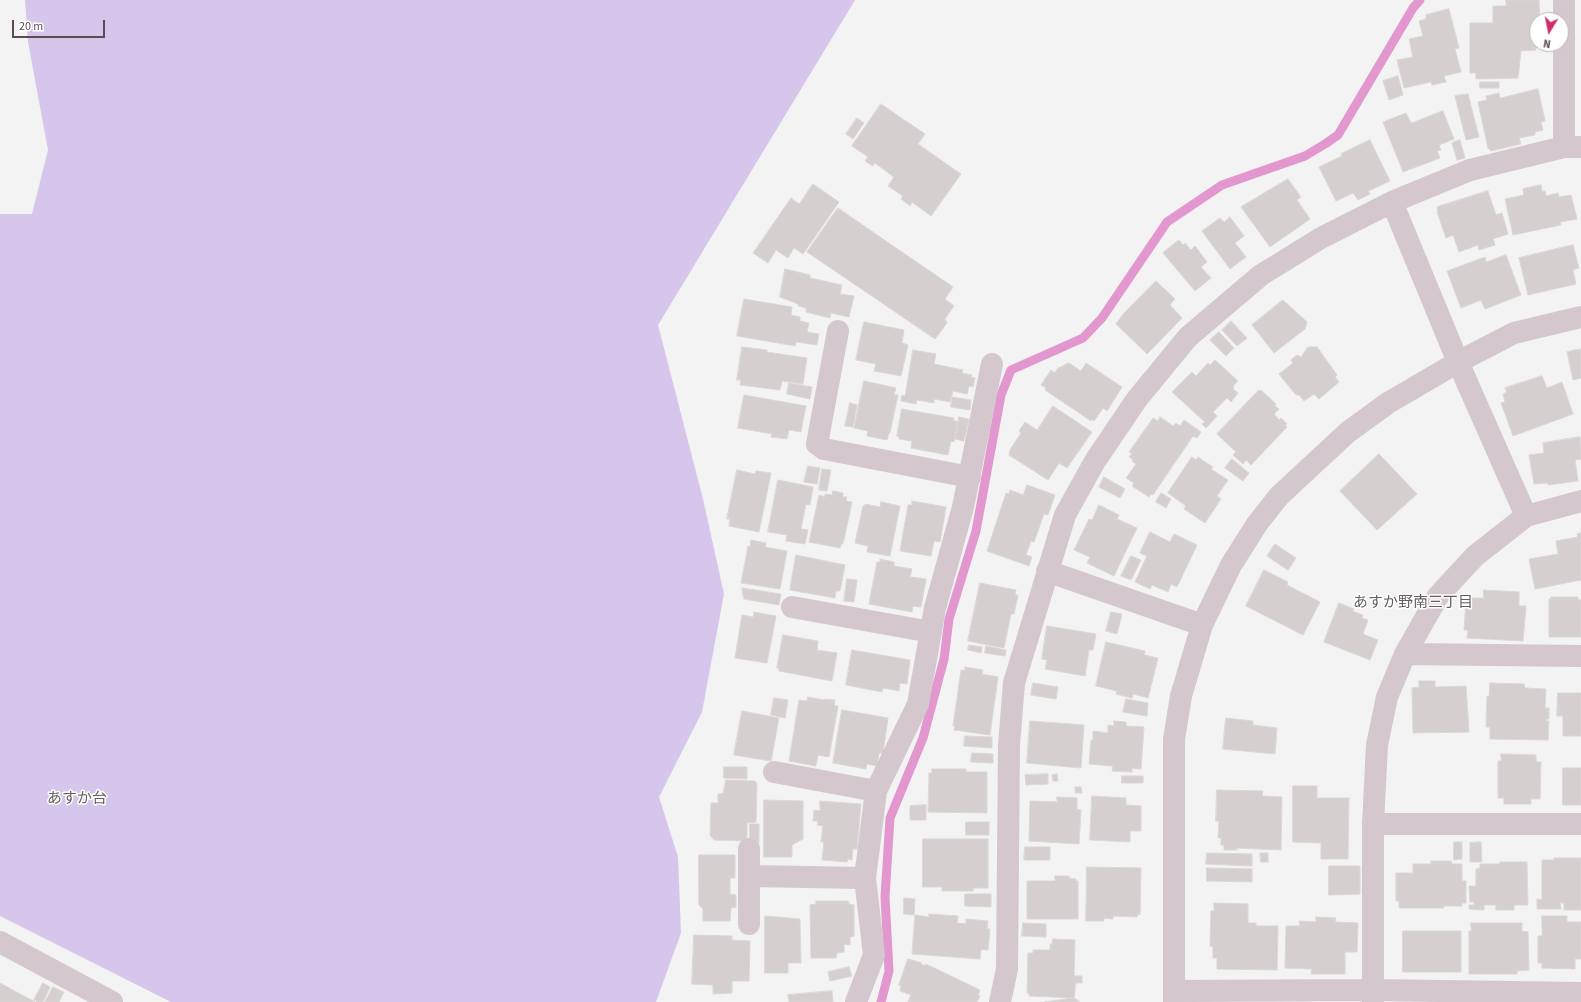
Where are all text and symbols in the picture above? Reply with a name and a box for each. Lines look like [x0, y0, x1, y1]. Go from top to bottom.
scale bar [14, 12, 107, 38]
north arrow [1529, 12, 1569, 52]
text: 20 m [19, 18, 43, 35]
text: N [1542, 35, 1552, 51]
district label: あすか野南三丁目 [1353, 595, 1473, 613]
district label: あすか台 [47, 791, 107, 809]

